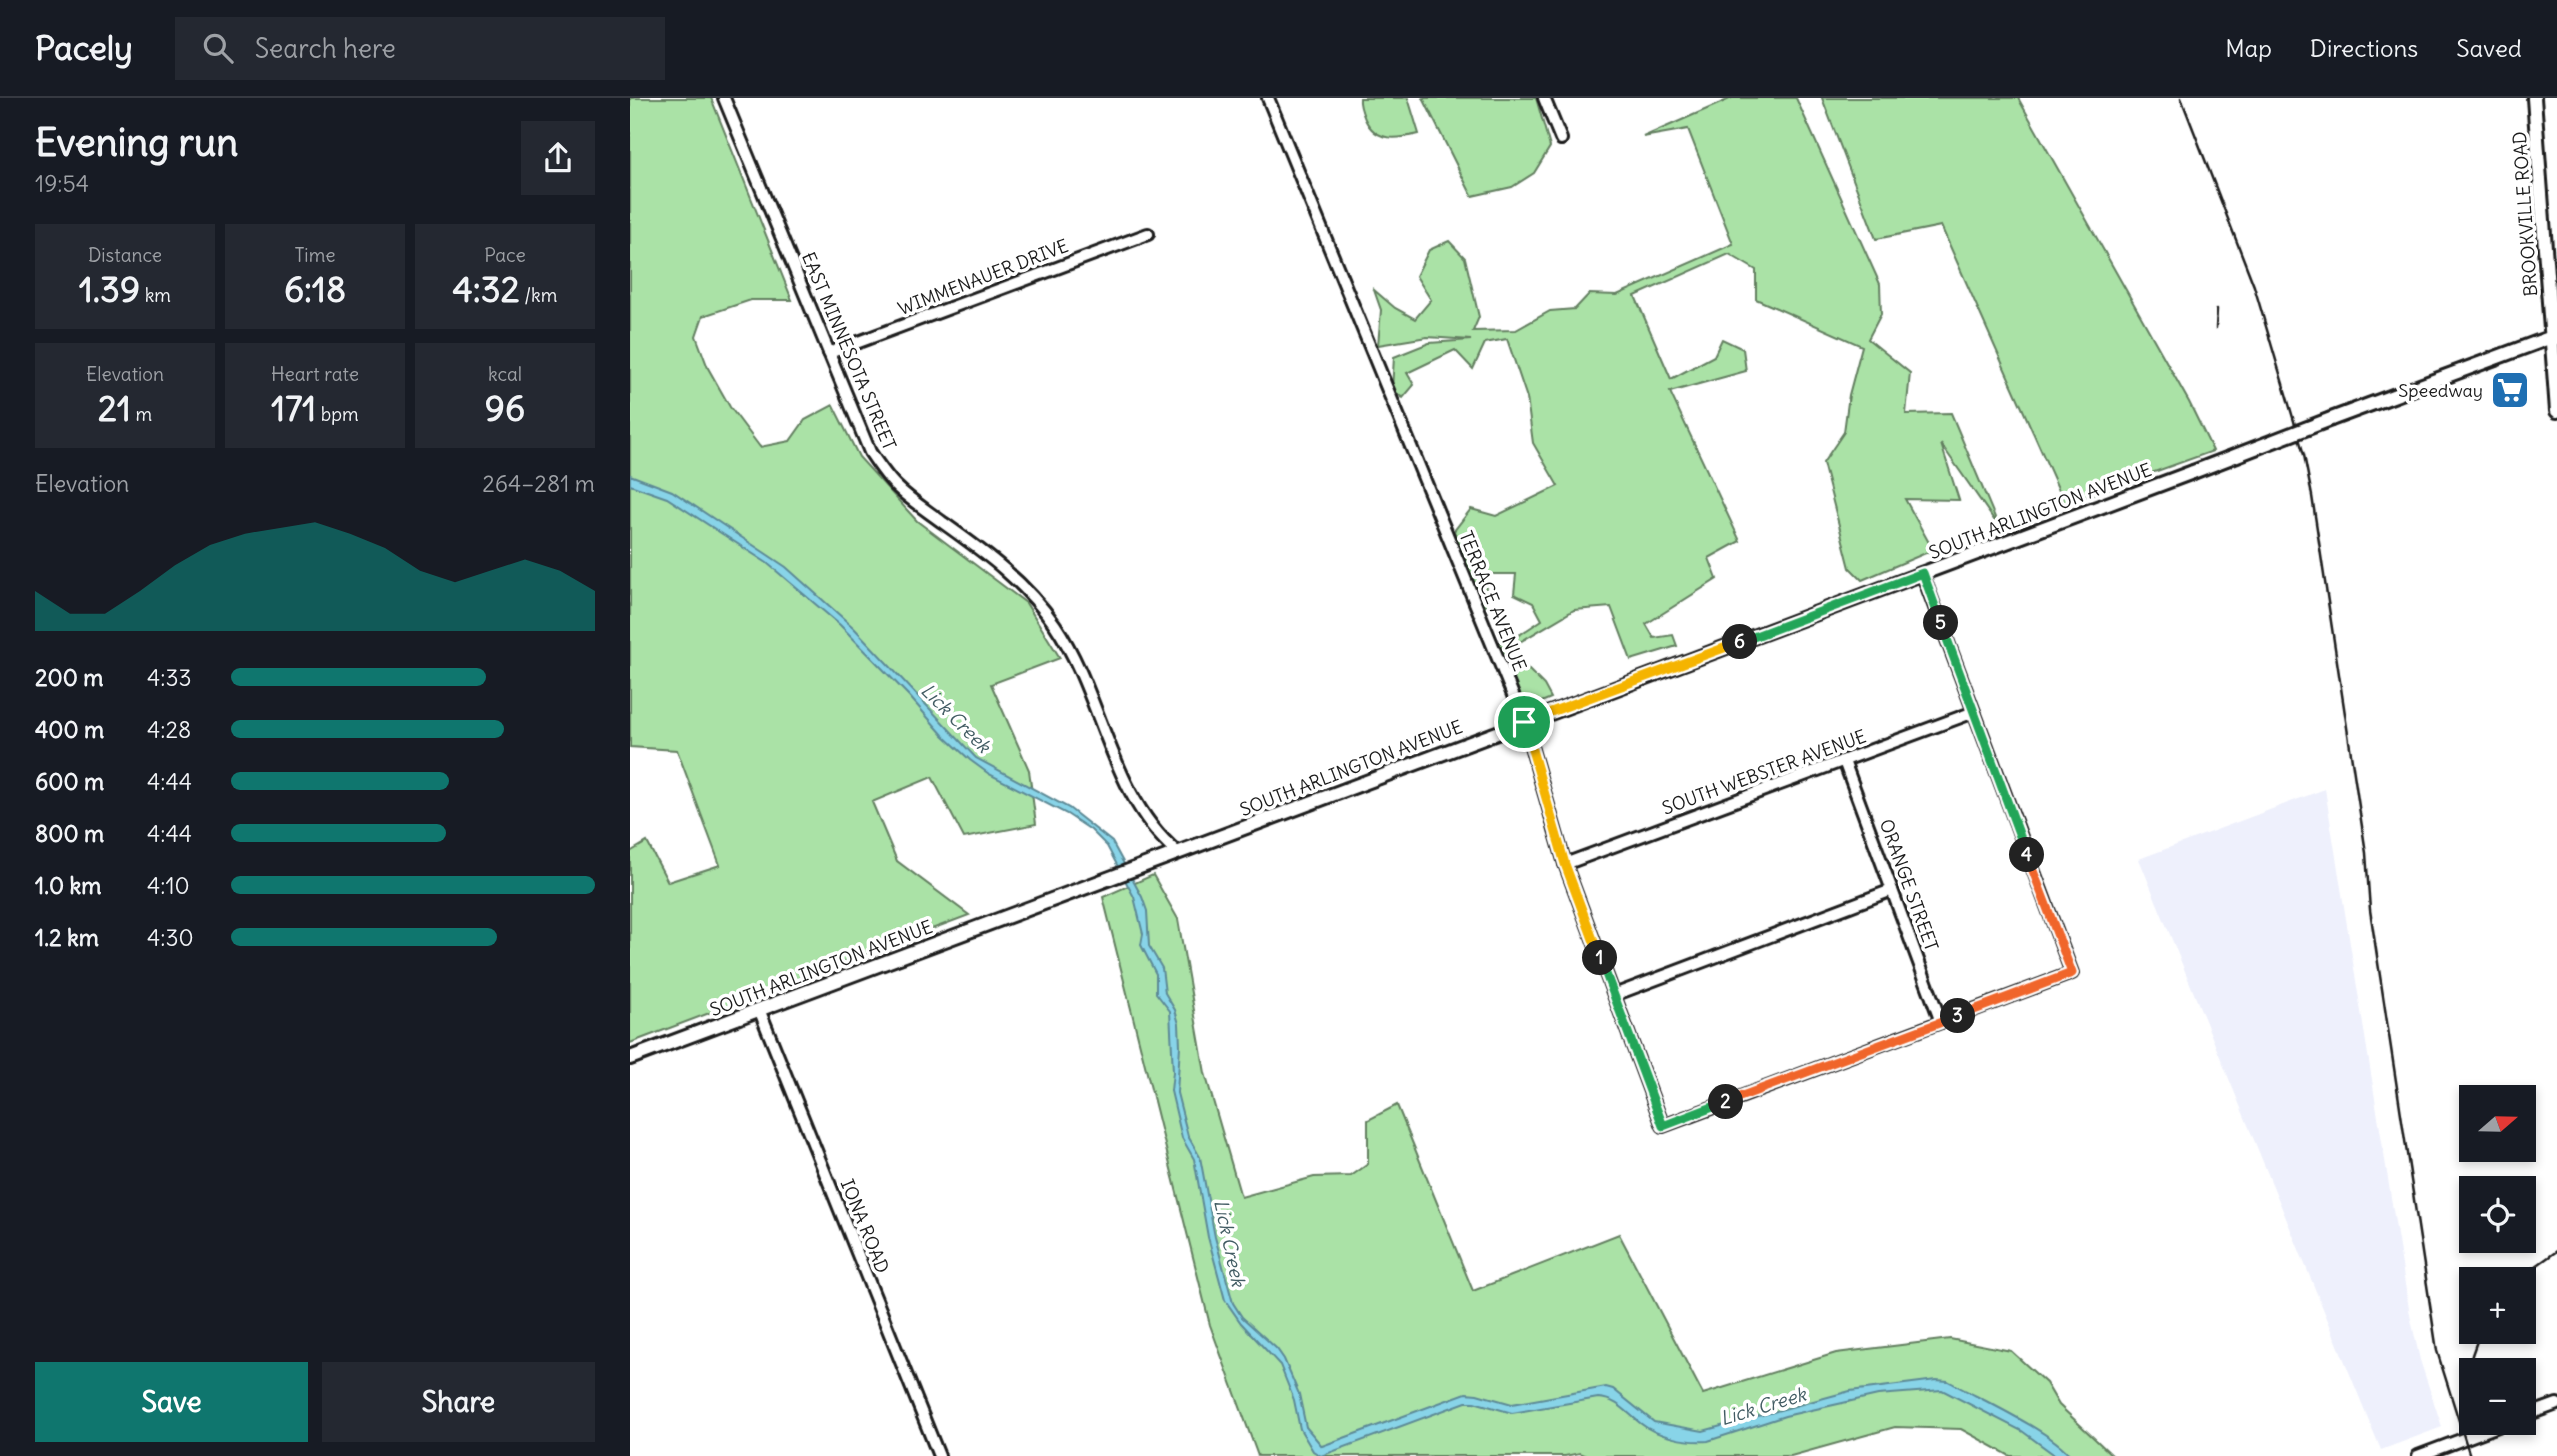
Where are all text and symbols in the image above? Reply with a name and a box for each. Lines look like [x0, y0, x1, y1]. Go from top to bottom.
search box [175, 17, 665, 80]
text: Pacely [35, 27, 133, 69]
icon: search [199, 29, 237, 67]
text: Search here [255, 32, 396, 65]
text: Map [2225, 33, 2272, 63]
text: Directions [2310, 33, 2418, 63]
text: Saved [2456, 33, 2522, 63]
text: Evening run [35, 119, 238, 166]
button: share [521, 121, 595, 195]
street label: BROOKVILLE ROAD [2508, 131, 2542, 297]
text: 19:54 [35, 169, 89, 198]
street label: WIMMENAUER DRIVE [895, 234, 1071, 320]
text: Distance [88, 243, 162, 267]
text: Time [294, 243, 336, 267]
text: Pace [484, 243, 526, 267]
street label: EAST MINNESOTA STREET [797, 249, 901, 453]
text: 1.39 [79, 267, 140, 311]
text: 6:18 [284, 267, 346, 311]
text: 4:32 [453, 267, 520, 311]
text: km [140, 283, 171, 307]
text: /km [520, 283, 557, 307]
text: Elevation [86, 362, 164, 386]
text: Heart rate [271, 362, 359, 386]
text: kcal [488, 362, 522, 386]
supermarket icon: Speedway [2489, 369, 2531, 411]
place label: Speedway [2398, 379, 2483, 402]
text: 21 [98, 386, 131, 430]
text: 171 [271, 386, 316, 430]
text: 96 [485, 386, 525, 430]
text: m [131, 402, 152, 426]
text: bpm [316, 402, 359, 426]
street label: SOUTH ARLINGTON AVENUE [1925, 458, 2155, 564]
text: Elevation [35, 469, 129, 498]
text: 264–281 m [482, 469, 595, 498]
street label: TERRACE AVENUE [1454, 528, 1532, 674]
pin: 5 [1924, 606, 1958, 640]
text: 5 [1935, 610, 1946, 634]
pin: 6 [1722, 624, 1758, 660]
text: 6 [1734, 629, 1745, 653]
text: 200 m [35, 663, 104, 692]
text: 4:33 [147, 663, 192, 692]
water label: Lick Creek [916, 678, 997, 759]
pin [1494, 692, 1554, 752]
icon: arrive [1505, 703, 1543, 741]
text: 400 m [35, 715, 104, 744]
text: 4:28 [147, 715, 191, 744]
street label: SOUTH ARLINGTON AVENUE [1236, 715, 1466, 821]
street label: SOUTH WEBSTER AVENUE [1659, 724, 1869, 820]
text: 600 m [35, 767, 104, 796]
text: 4:44 [147, 767, 192, 796]
street label: ORANGE STREET [1874, 816, 1944, 954]
text: 800 m [35, 819, 104, 848]
text: 4:44 [147, 819, 192, 848]
pin: 4 [2010, 838, 2044, 872]
text: 4 [2021, 842, 2032, 866]
text: 1.0 km [35, 871, 101, 900]
text: 4:10 [147, 871, 190, 900]
street label: SOUTH ARLINGTON AVENUE [706, 915, 936, 1021]
text: 1.2 km [35, 923, 99, 952]
text: 4:30 [147, 923, 194, 952]
pin: 1 [1583, 940, 1618, 976]
text: 1 [1596, 945, 1603, 969]
pin: 3 [1940, 998, 1976, 1034]
text: 3 [1952, 1003, 1963, 1027]
pin: 2 [1708, 1084, 1744, 1119]
north arrow [2459, 1085, 2536, 1162]
map controls [2459, 1085, 2536, 1435]
text: 2 [1720, 1089, 1731, 1113]
street label: IONA ROAD [836, 1176, 894, 1276]
button: locate [2459, 1176, 2536, 1253]
water label: Lick Creek [1209, 1197, 1251, 1290]
button: + [2459, 1267, 2536, 1344]
button: − [2459, 1358, 2536, 1435]
button: Save [35, 1362, 308, 1442]
button: Share [322, 1362, 595, 1442]
water label: Lick Creek [1717, 1381, 1810, 1430]

